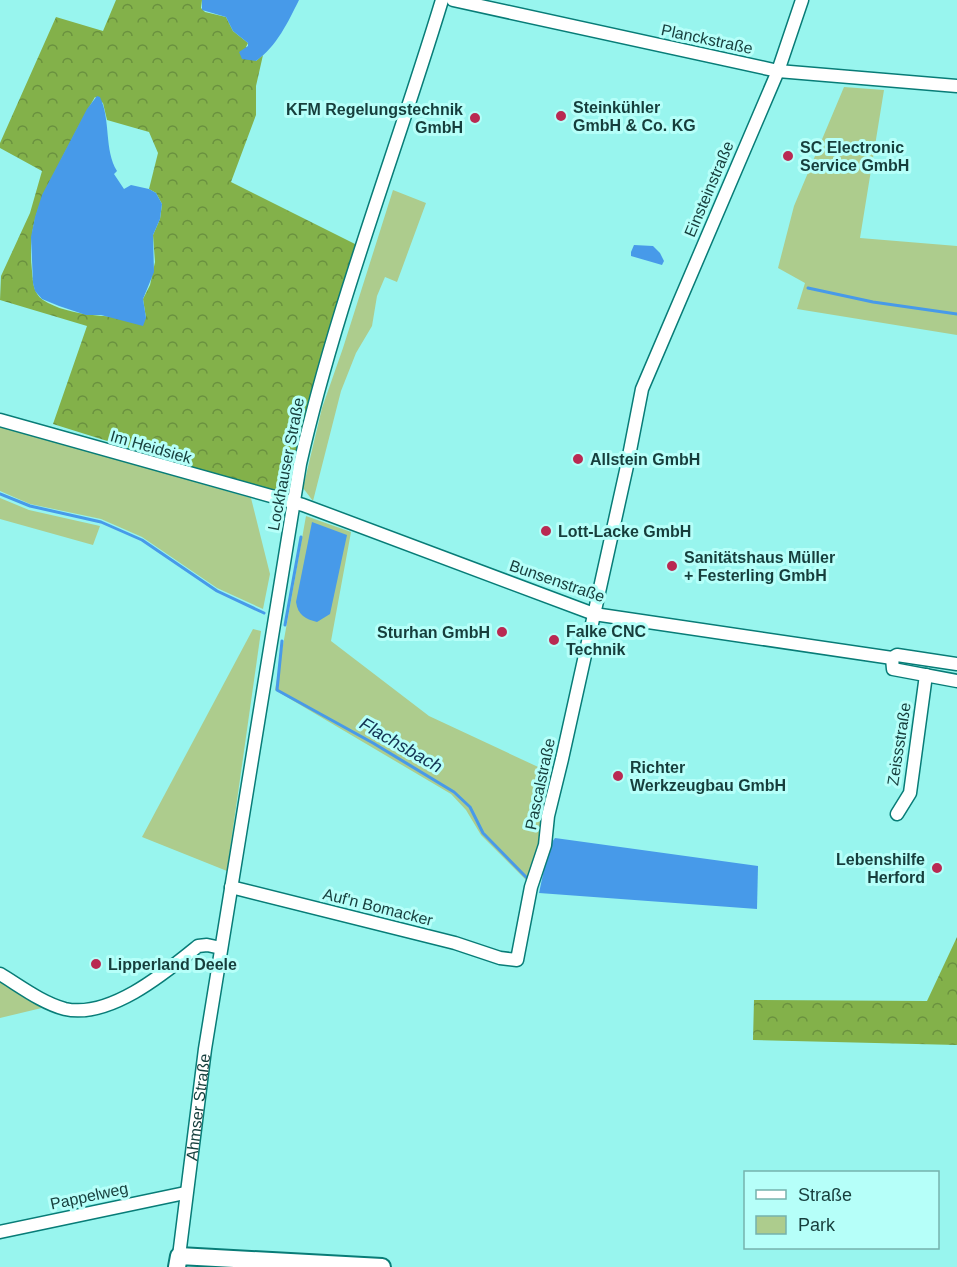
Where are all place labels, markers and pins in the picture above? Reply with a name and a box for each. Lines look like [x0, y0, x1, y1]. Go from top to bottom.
place label: Steinkühler GmbH & Co. KG [573, 99, 696, 134]
place label: KFM Regelungstechnik GmbH [286, 101, 463, 136]
marker: Steinkühler GmbH & Co. KG [554, 109, 568, 123]
marker: KFM Regelungstechnik GmbH [468, 111, 482, 125]
place label: SC Electronic Service GmbH [800, 139, 909, 174]
marker: SC Electronic Service GmbH [781, 149, 795, 163]
place label: Allstein GmbH [590, 451, 700, 468]
marker: Allstein GmbH [571, 452, 585, 466]
place label: Lott-Lacke GmbH [558, 523, 691, 540]
marker: Lott-Lacke GmbH [539, 524, 553, 538]
place label: Sanitätshaus Müller + Festerling GmbH [684, 549, 835, 584]
marker: Sanitätshaus Müller + Festerling GmbH [665, 559, 679, 573]
place label: Falke CNC Technik [566, 623, 646, 658]
place label: Sturhan GmbH [377, 624, 490, 641]
marker: Sturhan GmbH [495, 625, 509, 639]
marker: Falke CNC Technik [547, 633, 561, 647]
place label: Richter Werkzeugbau GmbH [630, 759, 786, 794]
marker: Richter Werkzeugbau GmbH [611, 769, 625, 783]
place label: Lebenshilfe Herford [836, 851, 925, 886]
marker: Lebenshilfe Herford [930, 861, 944, 875]
place label: Lipperland Deele [108, 956, 237, 973]
marker: Lipperland Deele [89, 957, 103, 971]

